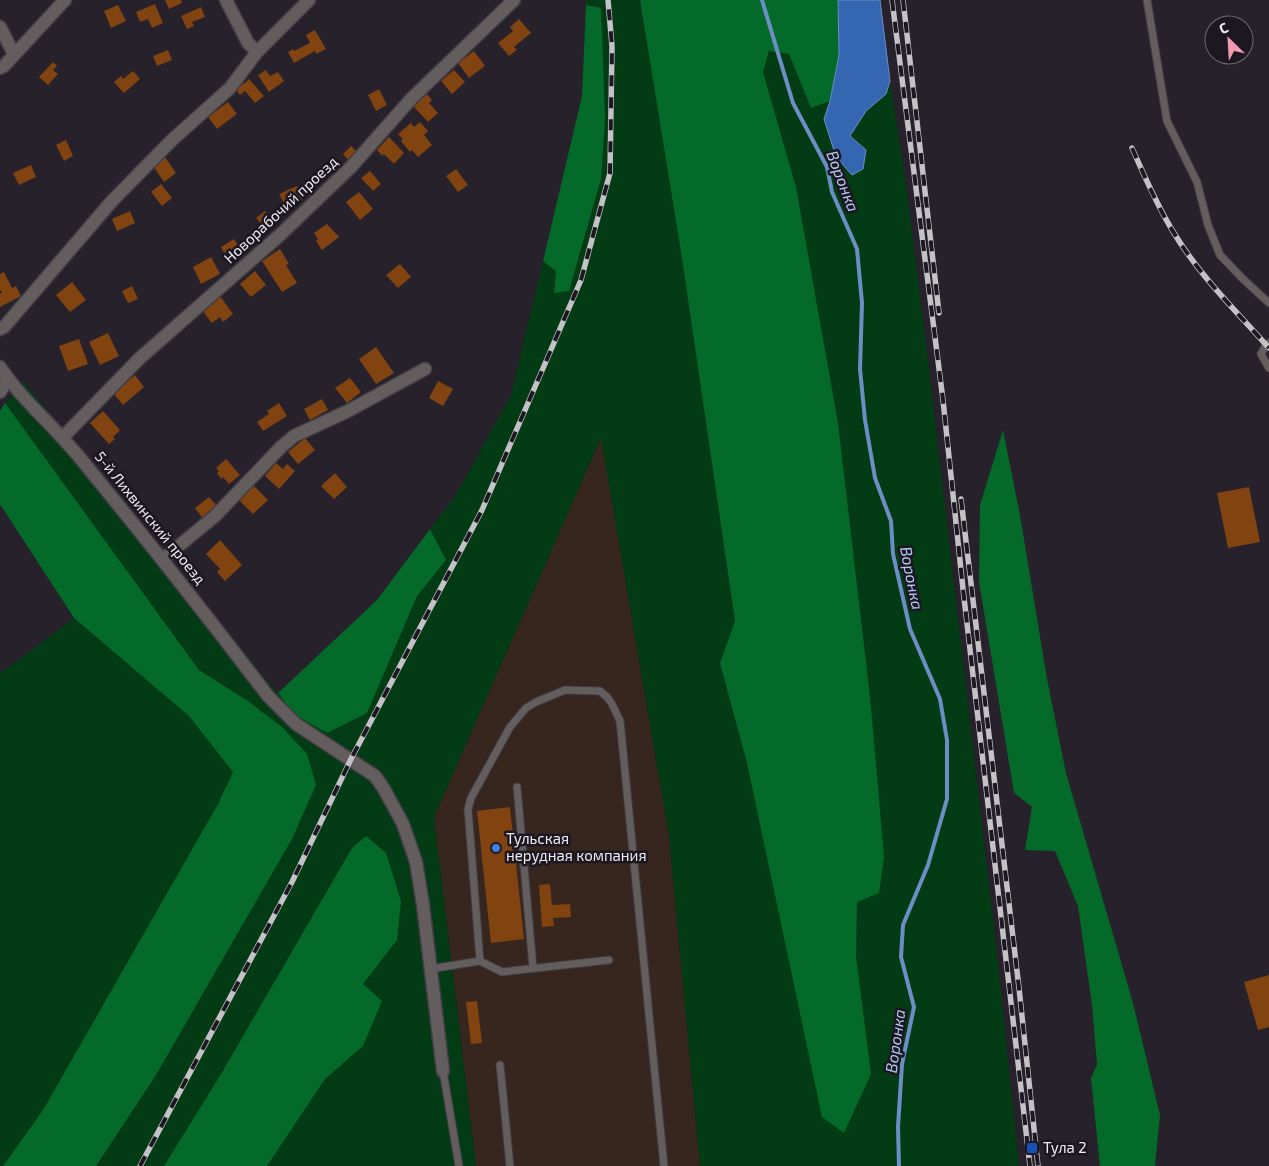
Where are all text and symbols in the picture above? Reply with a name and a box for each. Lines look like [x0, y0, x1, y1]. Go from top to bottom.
north arrow [1204, 15, 1254, 65]
text: С [1216, 18, 1231, 37]
water label: Воронка [823, 147, 864, 214]
street label: Новорабочий проезд [220, 152, 341, 267]
street label: 5-й Лихвинский проезд [92, 447, 210, 588]
water label: Воронка [897, 545, 928, 611]
place label: Тульская нерудная компания [506, 829, 647, 865]
marker: Тульская нерудная компания [490, 842, 502, 854]
water label: Воронка [881, 1008, 908, 1074]
place label: Тула 2 [1043, 1138, 1087, 1157]
marker: Тула 2 [1025, 1141, 1039, 1155]

